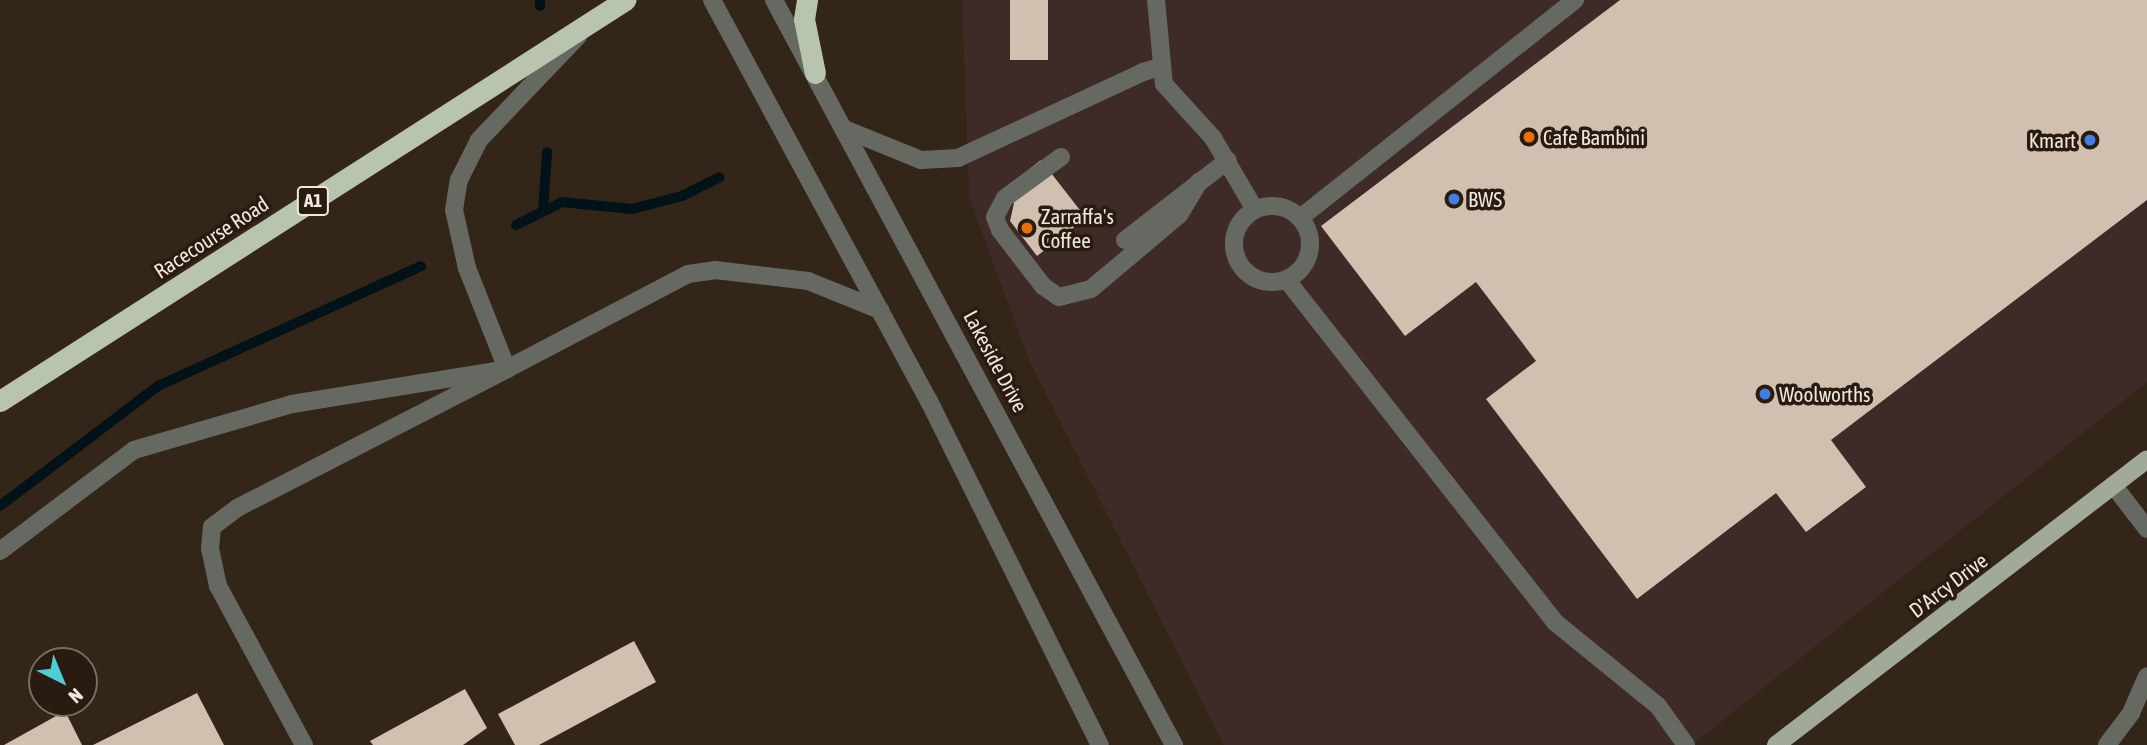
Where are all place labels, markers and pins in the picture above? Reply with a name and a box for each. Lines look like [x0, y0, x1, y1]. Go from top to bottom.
place label: Cafe Bambini [1543, 124, 1645, 150]
place label: Kmart [2029, 127, 2076, 153]
marker: Cafe Bambini [1521, 129, 1537, 145]
marker: Kmart [2082, 132, 2098, 148]
place label: BWS [1468, 186, 1502, 212]
marker: BWS [1446, 191, 1462, 207]
place label: Zarraffa's Coffee [1041, 203, 1114, 253]
marker: Zarraffa's Coffee [1019, 220, 1035, 236]
place label: Woolworths [1779, 381, 1871, 407]
marker: Woolworths [1757, 386, 1773, 402]

